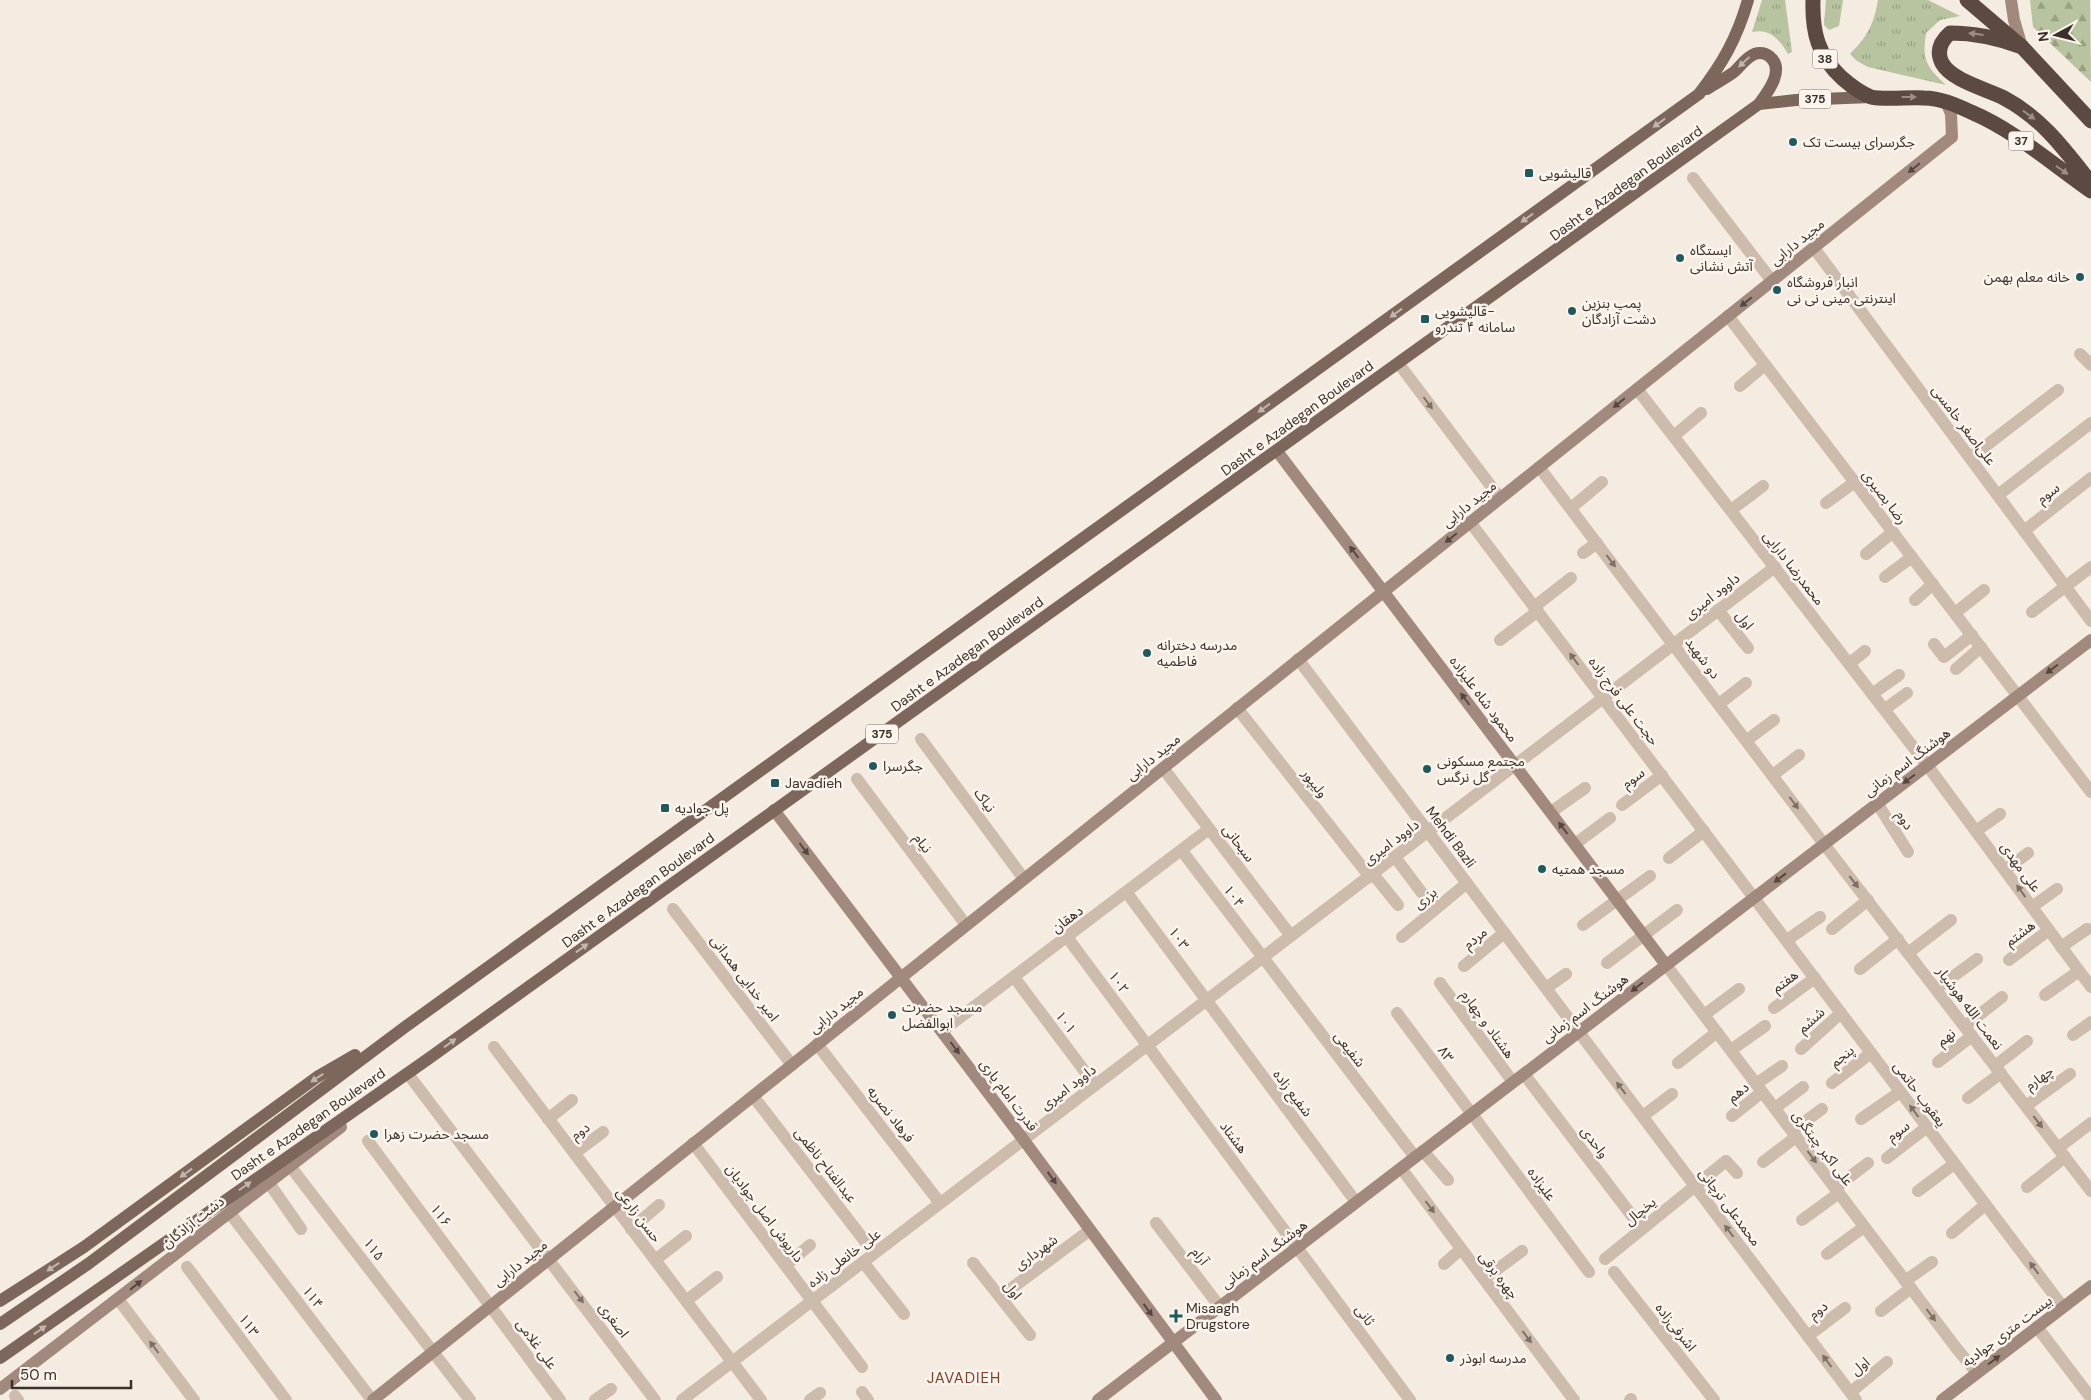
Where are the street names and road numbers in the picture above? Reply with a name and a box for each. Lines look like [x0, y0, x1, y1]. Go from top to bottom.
road number: 38 [1812, 50, 1838, 68]
road number: 375 [1799, 90, 1831, 108]
street label: Dasht e Azadegan Boulevard [1546, 122, 1706, 244]
road number: 37 [2008, 132, 2034, 150]
street label: مجید دارابی [1766, 215, 1828, 269]
street label: Dasht e Azadegan Boulevard [1217, 357, 1377, 479]
street label: علی‌اصغر خامسی [1928, 381, 2000, 469]
street label: رضا بصیری [1859, 466, 1911, 528]
street label: مجید دارابی [1438, 477, 1500, 531]
street label: سوم [2033, 478, 2064, 509]
street label: محمدرضا دارایی [1759, 527, 1829, 609]
street label: داوود امیری [1681, 569, 1743, 623]
street label: Dasht e Azadegan Boulevard [887, 593, 1047, 715]
street label: اول [1732, 607, 1758, 633]
street label: دو شهید [1682, 634, 1725, 683]
street label: محمود شاه علیزاده [1446, 652, 1522, 746]
street label: حجت علی فرج زاده [1583, 653, 1663, 750]
road number: 375 [866, 724, 898, 744]
street label: هوشنگ اسم زمانی [1860, 724, 1955, 802]
street label: مجید دارابی [1122, 730, 1184, 784]
street label: سوم [1618, 763, 1649, 794]
street label: ولیپور [1297, 764, 1332, 802]
street label: نیاک [970, 784, 1000, 816]
street label: Mehdi Bazli [1422, 803, 1480, 871]
street label: دوم [1890, 807, 1918, 834]
street label: داوود امیری [1360, 815, 1423, 869]
street label: سبحانی [1219, 820, 1259, 866]
street label: Dasht e Azadegan Boulevard [558, 829, 718, 951]
street label: نیام [908, 830, 936, 858]
street label: علی مهدی [1997, 838, 2045, 896]
street label: ۱۰۴ [1220, 881, 1248, 911]
street label: بزری [1410, 883, 1441, 913]
street label: دهقان [1047, 901, 1087, 937]
street label: هشتم [2001, 916, 2040, 952]
street label: ۱۰۳ [1165, 923, 1193, 953]
street label: مردم [1459, 923, 1492, 955]
street label: امیر خدایی همدانی [707, 931, 783, 1025]
street label: نعمت الله هوشیار [1932, 962, 2007, 1054]
street label: هفتم [1768, 965, 1803, 998]
street label: ۱۰۲ [1105, 967, 1133, 997]
street label: هوشنگ اسم زمانی [1538, 970, 1633, 1048]
street label: مجید دارابی [805, 983, 867, 1037]
street label: هشتاد و چهارم [1455, 986, 1519, 1063]
street label: ششم [1794, 1003, 1830, 1038]
street label: ۱۰۱ [1052, 1007, 1080, 1037]
street label: نهم [1933, 1024, 1960, 1051]
street label: شفیعی [1330, 1027, 1370, 1071]
street label: پنجم [1826, 1041, 1859, 1073]
street label: ۸۳ [1434, 1042, 1458, 1066]
street label: قدرت امام یاری [974, 1055, 1042, 1136]
street label: یعقوب حاتمی [1889, 1058, 1951, 1130]
street label: داوود امیری [1037, 1060, 1100, 1114]
street label: چهارم [2021, 1062, 2058, 1096]
street label: Dasht e Azadegan Boulevard [227, 1064, 389, 1184]
street label: شفیع زاده [1268, 1066, 1317, 1121]
street label: دهم [1724, 1078, 1754, 1108]
street label: فرهاد نصریه [863, 1082, 919, 1146]
street label: علی اکبر چیتگری [1788, 1106, 1857, 1190]
street label: سوم [1883, 1116, 1914, 1147]
street label: هشتاد [1216, 1117, 1252, 1157]
street label: دوم [567, 1118, 595, 1146]
street label: واحدی [1577, 1122, 1613, 1162]
street label: عبدالفتاح ناظمی [789, 1124, 861, 1208]
street label: داریوش اصل جوادیان [722, 1160, 808, 1266]
street label: علیزاده [1524, 1164, 1560, 1204]
street label: محمدعلی ترچانی [1694, 1165, 1765, 1250]
street label: حسن زارعی [612, 1184, 666, 1246]
street label: دشت آزادگان [158, 1192, 228, 1252]
street label: یخچال [1620, 1193, 1660, 1230]
street label: ۱۱۶ [427, 1200, 455, 1230]
street label: هوشنگ اسم زمانی [1217, 1216, 1312, 1294]
street label: علی خانعلی زاده [804, 1225, 884, 1291]
street label: شهرداری [1011, 1230, 1061, 1274]
street label: ۱۱۵ [360, 1234, 388, 1264]
street label: مجید دارابی [489, 1236, 551, 1290]
street label: آرام [1186, 1243, 1213, 1271]
street label: چهره برقی [1474, 1248, 1523, 1303]
street label: اول [1000, 1277, 1026, 1303]
street label: ۱۱۴ [299, 1282, 327, 1312]
street label: بیست متری جوادیه [1958, 1291, 2056, 1371]
street label: دوم [1805, 1297, 1833, 1325]
street label: اصغری [595, 1299, 633, 1341]
street label: اشرفی‌زاده [1652, 1299, 1700, 1355]
street label: ثانی [1351, 1301, 1379, 1329]
street label: ۱۱۳ [235, 1310, 263, 1340]
street label: علی غلامی [513, 1315, 561, 1373]
street label: اول [1847, 1353, 1873, 1379]

